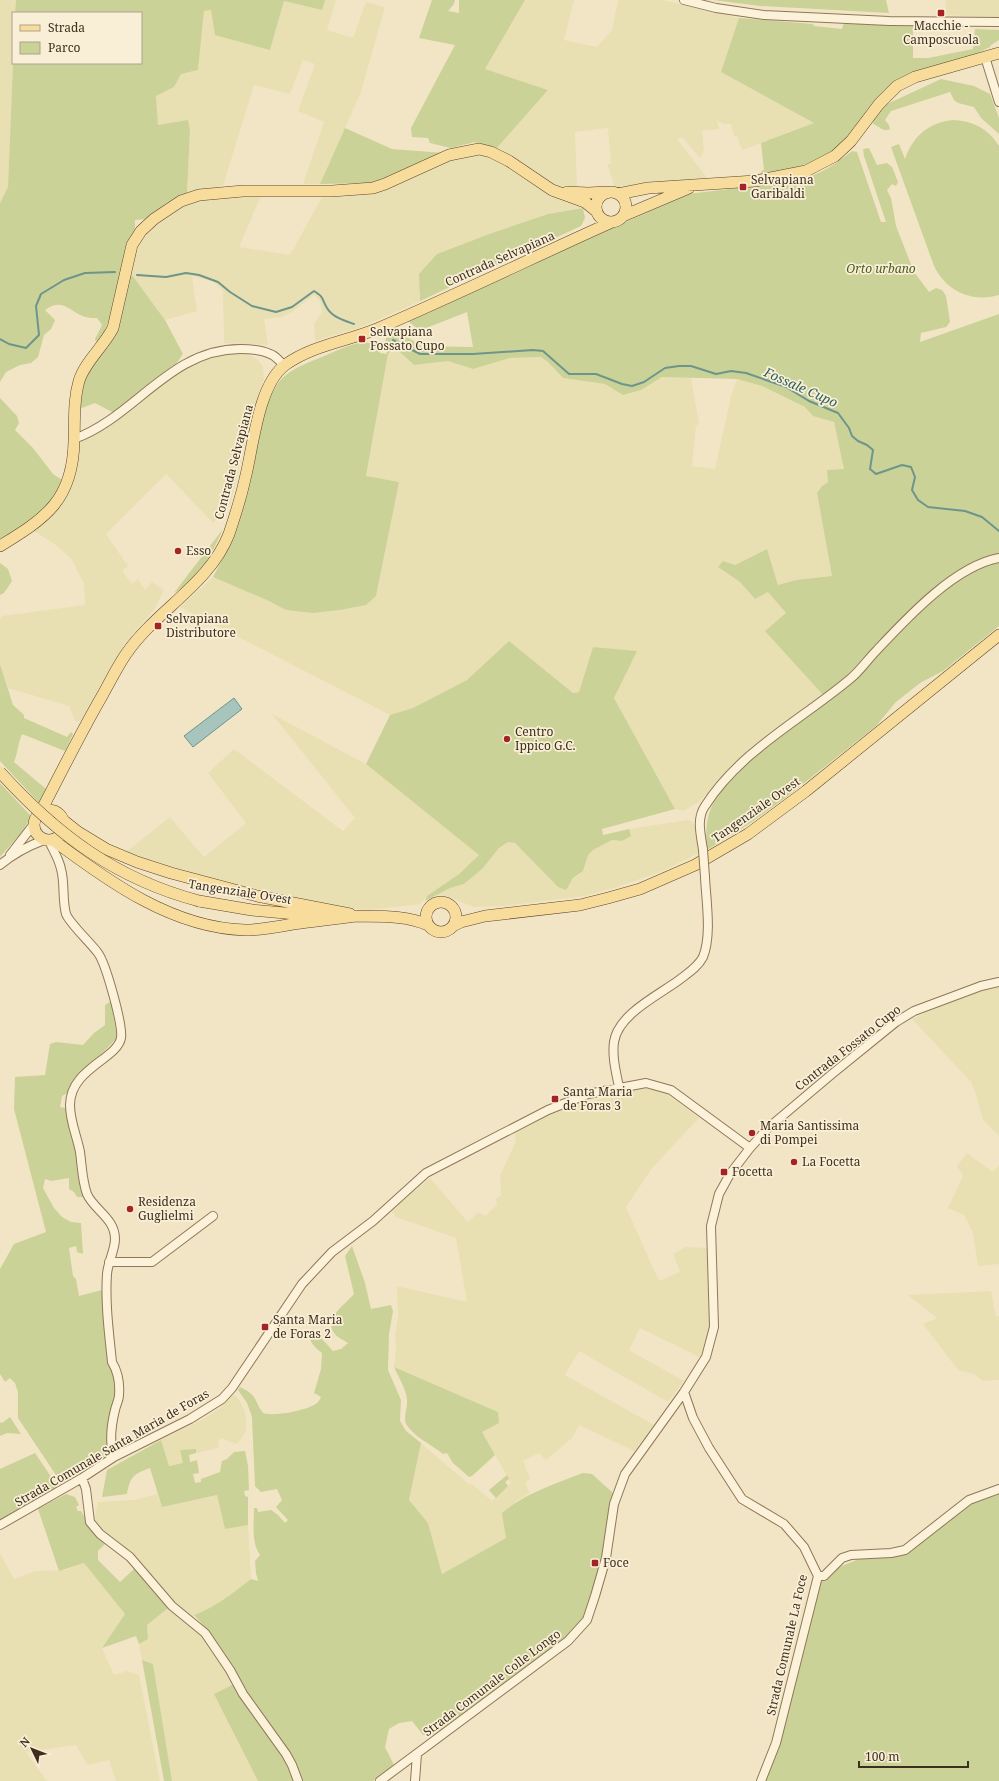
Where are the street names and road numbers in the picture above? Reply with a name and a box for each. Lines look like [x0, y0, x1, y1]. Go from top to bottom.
street label: Contrada Selvapiana [442, 227, 558, 290]
street label: Contrada Selvapiana [210, 402, 257, 521]
street label: Tangenziale Ovest [708, 773, 803, 846]
street label: Tangenziale Ovest [187, 875, 293, 908]
street label: Contrada Fossato Cupo [791, 1001, 904, 1094]
street label: Strada Comunale Santa Maria de Foras [11, 1385, 212, 1510]
street label: Strada Comunale La Foce [762, 1573, 811, 1717]
street label: Strada Comunale Colle Longo [420, 1625, 564, 1740]

